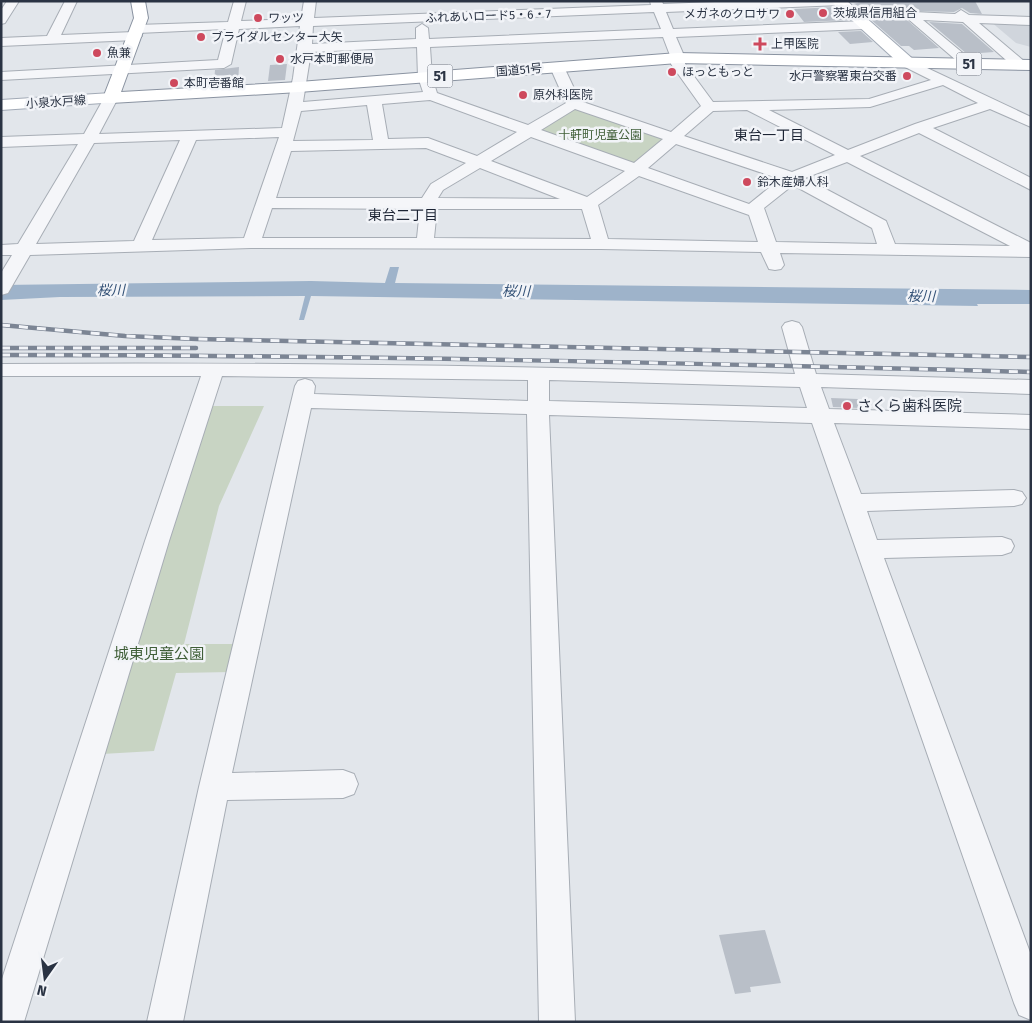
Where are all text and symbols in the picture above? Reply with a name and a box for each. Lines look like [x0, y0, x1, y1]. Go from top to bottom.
place label: 茨城県信用組合 [833, 6, 917, 20]
street label: ふれあいロード5・6・7 [425, 7, 551, 25]
place label: メガネのクロサワ [684, 7, 780, 21]
marker: 茨城県信用組合 [817, 7, 829, 19]
marker: メガネのクロサワ [784, 8, 796, 20]
place label: ワッツ [268, 11, 304, 25]
marker: ワッツ [252, 12, 264, 24]
place label: ブライダルセンター大矢 [211, 30, 343, 44]
marker: ブライダルセンター大矢 [195, 31, 207, 43]
marker: 上甲医院 [753, 37, 767, 51]
place label: 上甲医院 [771, 37, 819, 51]
place label: 魚兼 [107, 46, 131, 60]
marker: 魚兼 [91, 47, 103, 59]
place label: 水戸本町郵便局 [290, 52, 374, 66]
road number: 51 [956, 52, 982, 76]
marker: 水戸本町郵便局 [274, 53, 286, 65]
street label: 国道51号 [495, 61, 543, 79]
road number: 51 [428, 64, 452, 88]
place label: ほっともっと [682, 65, 754, 79]
marker: ほっともっと [666, 66, 678, 78]
place label: 水戸警察署東台交番 [789, 69, 897, 83]
marker: 水戸警察署東台交番 [901, 70, 913, 82]
place label: 本町壱番館 [184, 76, 244, 90]
marker: 本町壱番館 [168, 77, 180, 89]
place label: 原外科医院 [533, 88, 593, 102]
marker: 原外科医院 [517, 89, 529, 101]
street label: 小泉水戸線 [26, 93, 86, 111]
district label: 東台一丁目 [734, 127, 804, 144]
park label: 十軒町児童公園 [558, 128, 642, 142]
place label: 鈴木産婦人科 [757, 175, 829, 189]
marker: 鈴木産婦人科 [741, 176, 753, 188]
district label: 東台二丁目 [368, 207, 438, 224]
water label: 桜川 [97, 282, 127, 299]
water label: 桜川 [502, 283, 532, 300]
water label: 桜川 [907, 288, 937, 305]
place label: さくら歯科医院 [857, 397, 962, 415]
marker: さくら歯科医院 [841, 400, 853, 412]
park label: 城東児童公園 [114, 645, 204, 663]
north arrow [20, 953, 70, 1003]
text: N [35, 981, 49, 1000]

